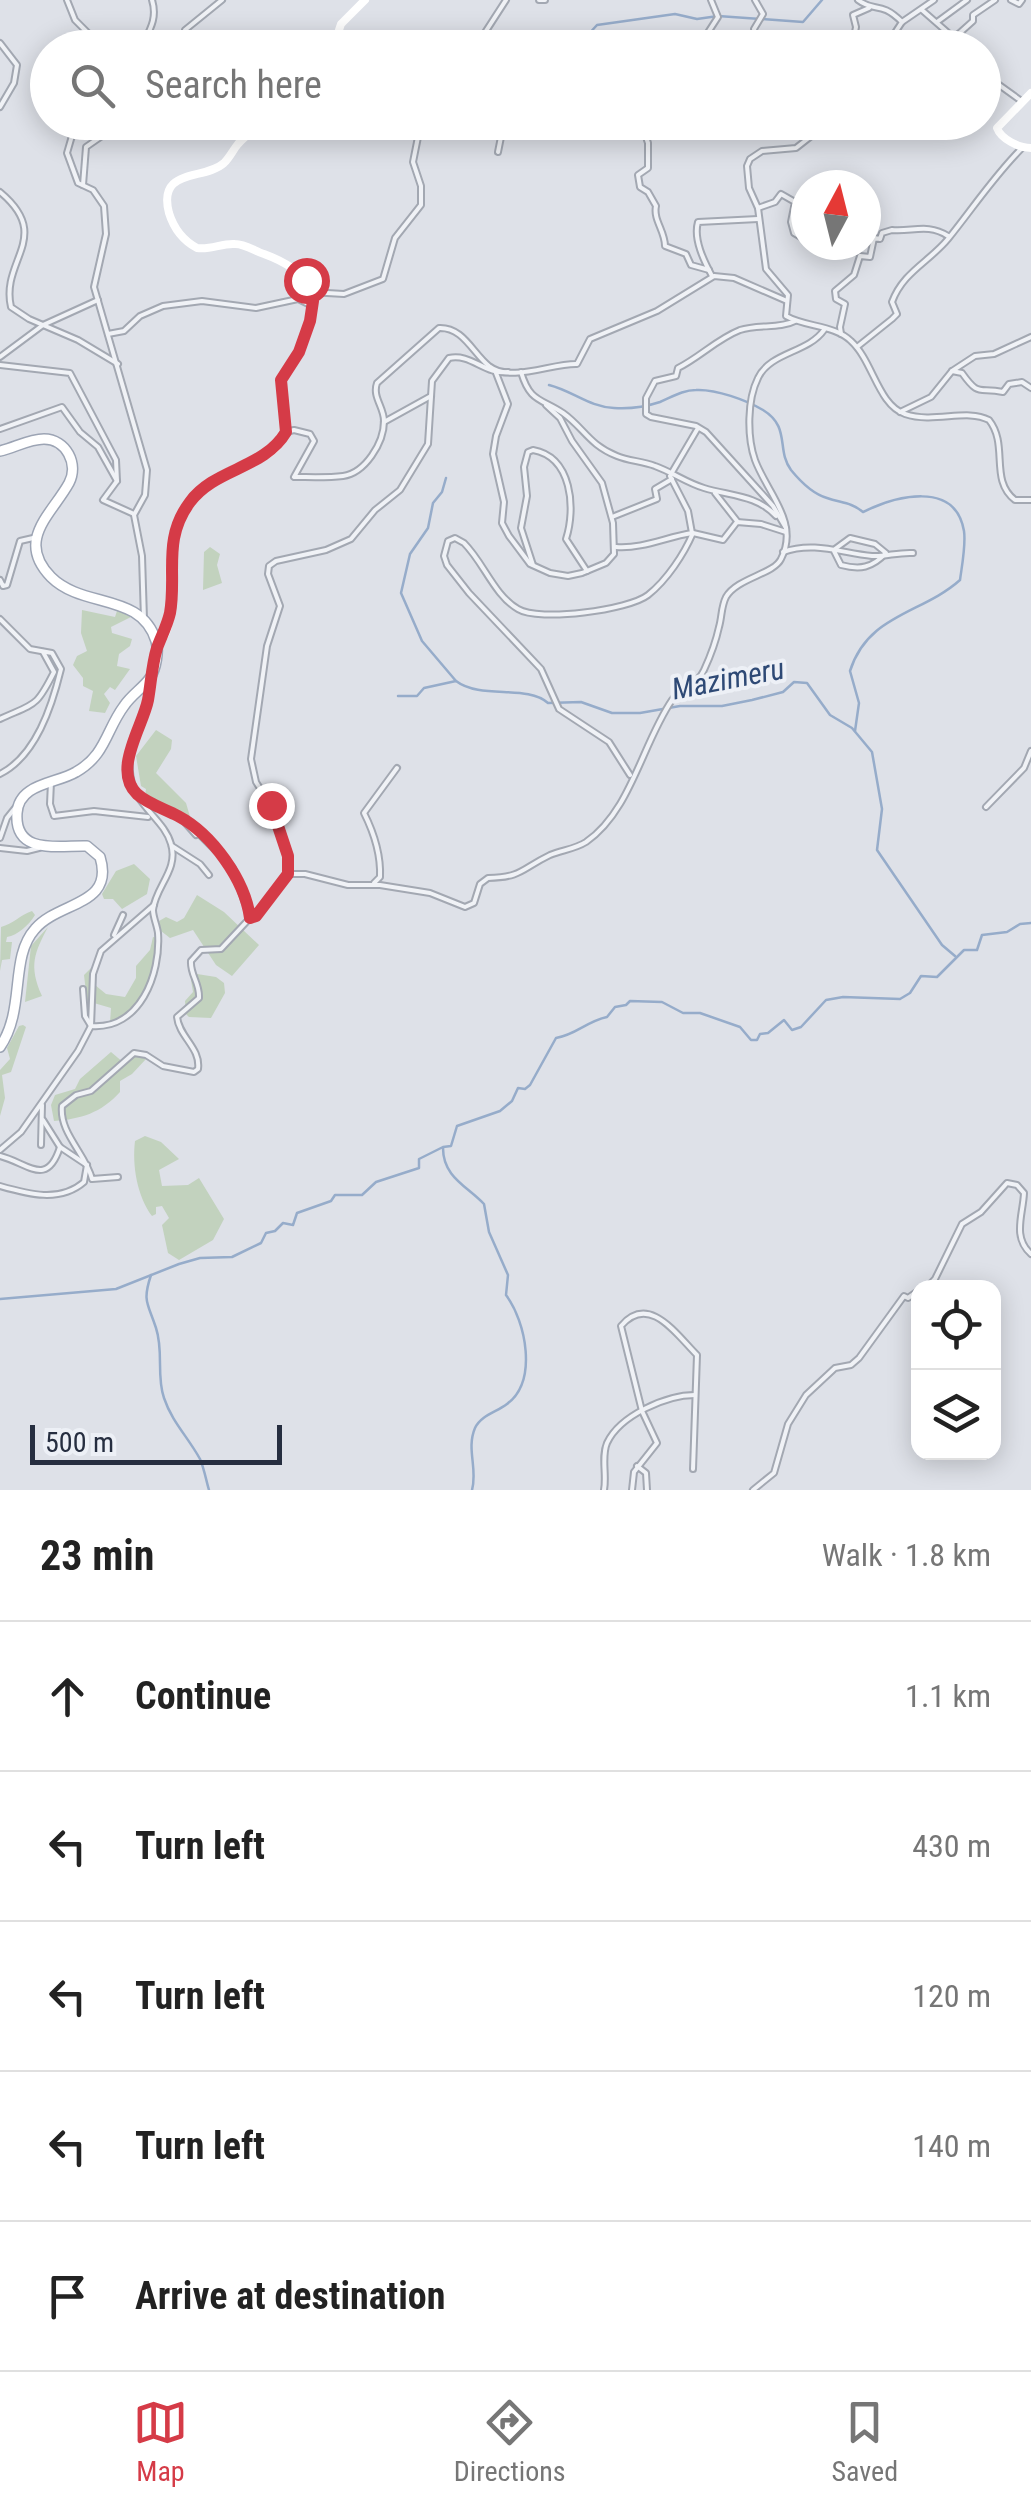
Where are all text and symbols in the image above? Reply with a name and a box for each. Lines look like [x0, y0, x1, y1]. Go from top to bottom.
search box [30, 30, 1001, 140]
icon: search [65, 58, 120, 113]
text: Search here [145, 63, 322, 107]
north arrow [791, 170, 881, 260]
route start [284, 258, 330, 304]
water label: Mazimeru [669, 650, 787, 707]
route end [249, 783, 295, 829]
map controls [911, 1280, 1001, 1460]
button: locate [911, 1280, 1001, 1370]
button: layers [911, 1370, 1001, 1460]
scale bar [30, 1420, 282, 1464]
text: 500 m [45, 1426, 114, 1459]
text: 23 min [40, 1531, 155, 1580]
text: Walk · 1.8 km [822, 1536, 991, 1574]
icon: ahead [40, 1669, 95, 1724]
text: Continue [135, 1674, 271, 1718]
text: 1.1 km [905, 1677, 991, 1715]
icon: left [40, 1819, 95, 1874]
text: Turn left [135, 1824, 265, 1868]
text: 430 m [912, 1827, 991, 1865]
icon: left [40, 1969, 95, 2024]
text: Turn left [135, 1974, 265, 2018]
text: 120 m [912, 1977, 991, 2015]
icon: left [40, 2119, 95, 2174]
text: Turn left [135, 2124, 265, 2168]
text: 140 m [912, 2127, 991, 2165]
icon: arrive [40, 2269, 95, 2324]
text: Arrive at destination [135, 2274, 445, 2318]
tab: Map [133, 2395, 188, 2488]
tab: Directions [454, 2395, 566, 2488]
tab: Saved [831, 2395, 898, 2488]

